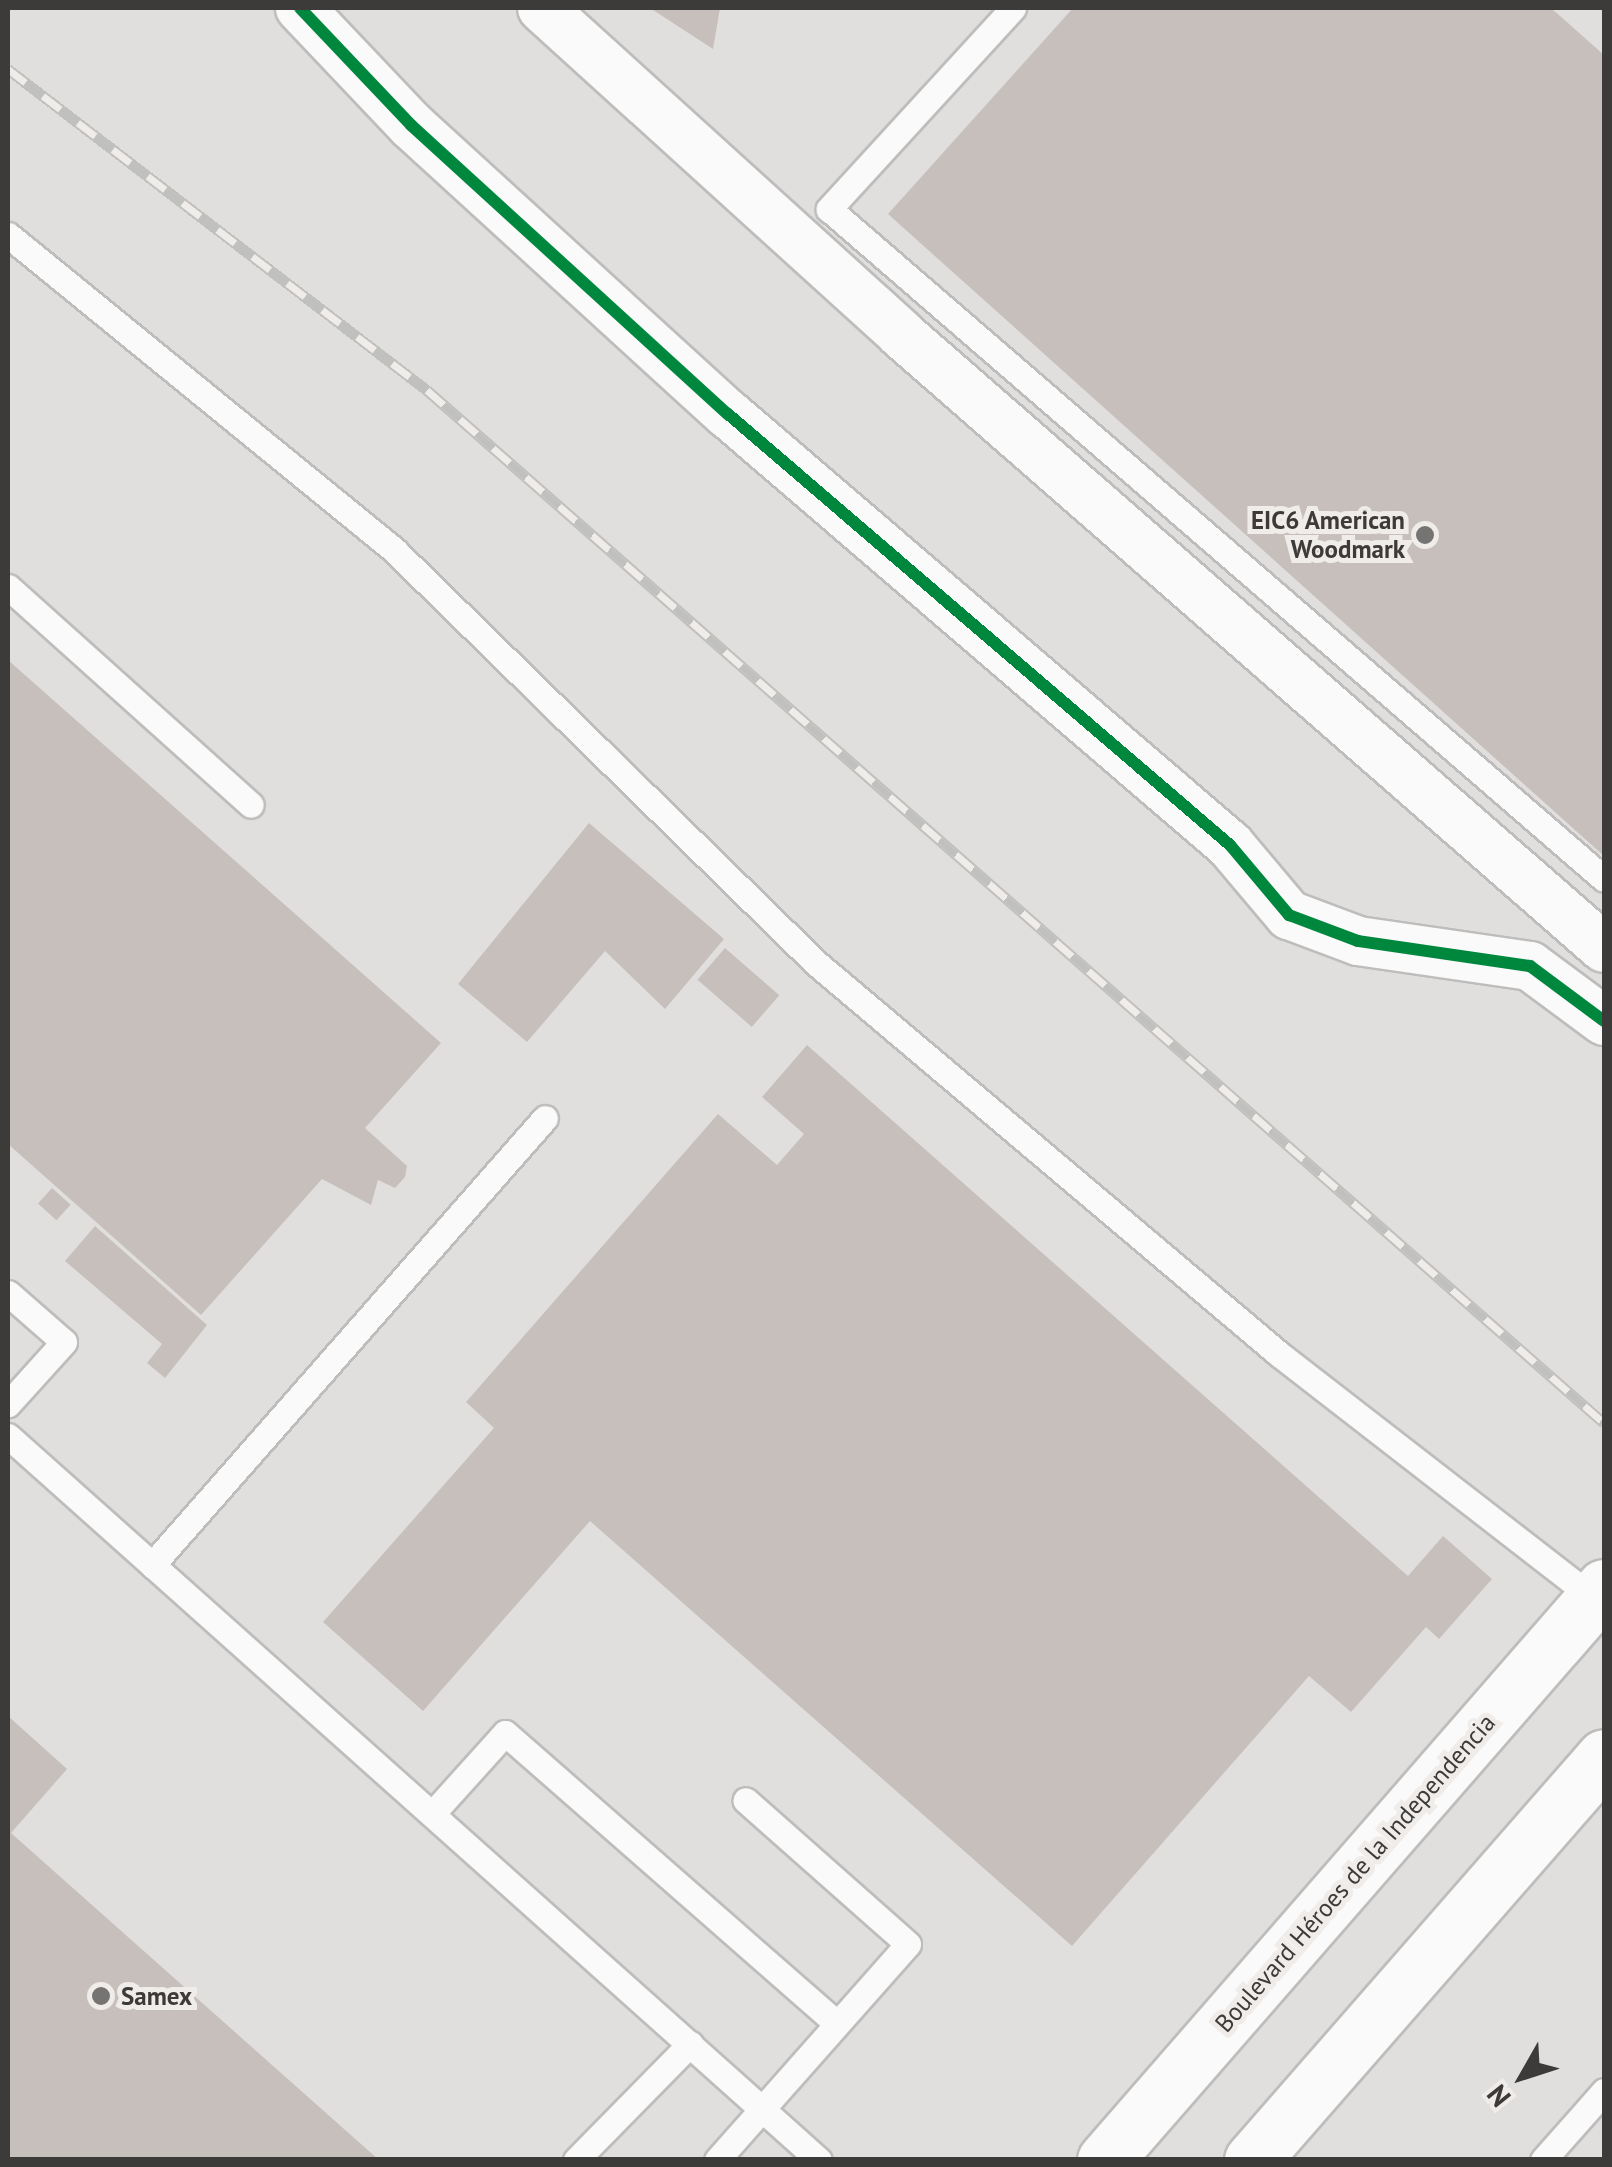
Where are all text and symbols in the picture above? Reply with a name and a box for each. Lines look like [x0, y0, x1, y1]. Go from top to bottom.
place label: EIC6 American Woodmark [1250, 506, 1405, 565]
marker: EIC6 American Woodmark [1414, 524, 1436, 546]
street label: Boulevard Héroes de la Independencia [1209, 1708, 1501, 2038]
place label: Samex [121, 1981, 192, 2011]
marker: Samex [90, 1985, 112, 2007]
north arrow [1472, 2027, 1572, 2127]
text: N [1478, 2077, 1518, 2115]

